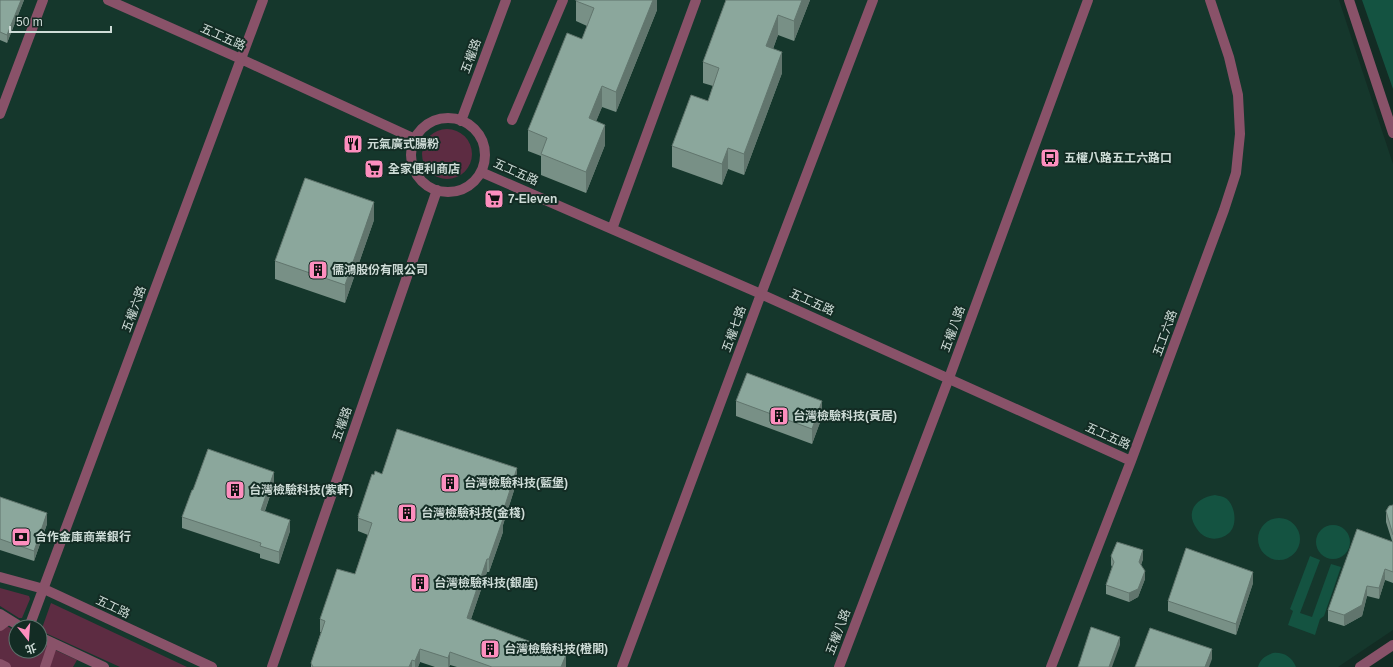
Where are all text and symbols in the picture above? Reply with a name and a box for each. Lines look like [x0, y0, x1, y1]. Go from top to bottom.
scale bar [10, 8, 111, 34]
text: 50 m [16, 15, 43, 29]
street label: 五工五路 [198, 21, 248, 53]
street label: 五權路 [458, 37, 484, 75]
restaurant icon: 元氣廣式腸粉 [342, 133, 364, 155]
place label: 元氣廣式腸粉 [367, 137, 439, 151]
bus stop icon: 五權八路五工六路口 [1039, 147, 1061, 169]
place label: 五權八路五工六路口 [1064, 151, 1172, 165]
street label: 五工五路 [491, 156, 541, 188]
supermarket icon: 全家便利商店 [363, 158, 385, 180]
place label: 全家便利商店 [388, 162, 460, 176]
supermarket icon: 7-Eleven [483, 188, 505, 210]
place label: 7-Eleven [508, 192, 557, 206]
building icon: 儒鴻股份有限公司 [307, 259, 329, 281]
place label: 儒鴻股份有限公司 [332, 263, 428, 277]
street label: 五權六路 [119, 284, 149, 334]
street label: 五工五路 [787, 286, 837, 318]
street label: 五權七路 [719, 304, 749, 354]
street label: 五權八路 [938, 304, 968, 354]
street label: 五工六路 [1150, 308, 1180, 358]
street label: 五權路 [330, 405, 354, 443]
building icon: 台灣檢驗科技(黃居) [768, 405, 790, 427]
place label: 台灣檢驗科技(黃居) [793, 409, 897, 423]
street label: 五工五路 [1083, 420, 1133, 452]
building icon: 台灣檢驗科技(藍堡) [439, 472, 461, 494]
place label: 台灣檢驗科技(藍堡) [464, 476, 568, 490]
building icon: 台灣檢驗科技(紫軒) [224, 479, 246, 501]
place label: 台灣檢驗科技(紫軒) [249, 483, 353, 497]
building icon: 台灣檢驗科技(金棧) [396, 502, 418, 524]
place label: 台灣檢驗科技(金棧) [421, 506, 525, 520]
bank icon: 合作金庫商業銀行 [10, 526, 32, 548]
place label: 合作金庫商業銀行 [35, 530, 131, 544]
building icon: 台灣檢驗科技(銀座) [409, 572, 431, 594]
place label: 台灣檢驗科技(銀座) [434, 576, 538, 590]
street label: 五工路 [94, 593, 132, 621]
street label: 五權八路 [823, 607, 853, 657]
north arrow [8, 619, 48, 659]
building icon: 台灣檢驗科技(橙閣) [479, 638, 501, 660]
text: 北 [24, 641, 38, 656]
place label: 台灣檢驗科技(橙閣) [504, 642, 608, 656]

